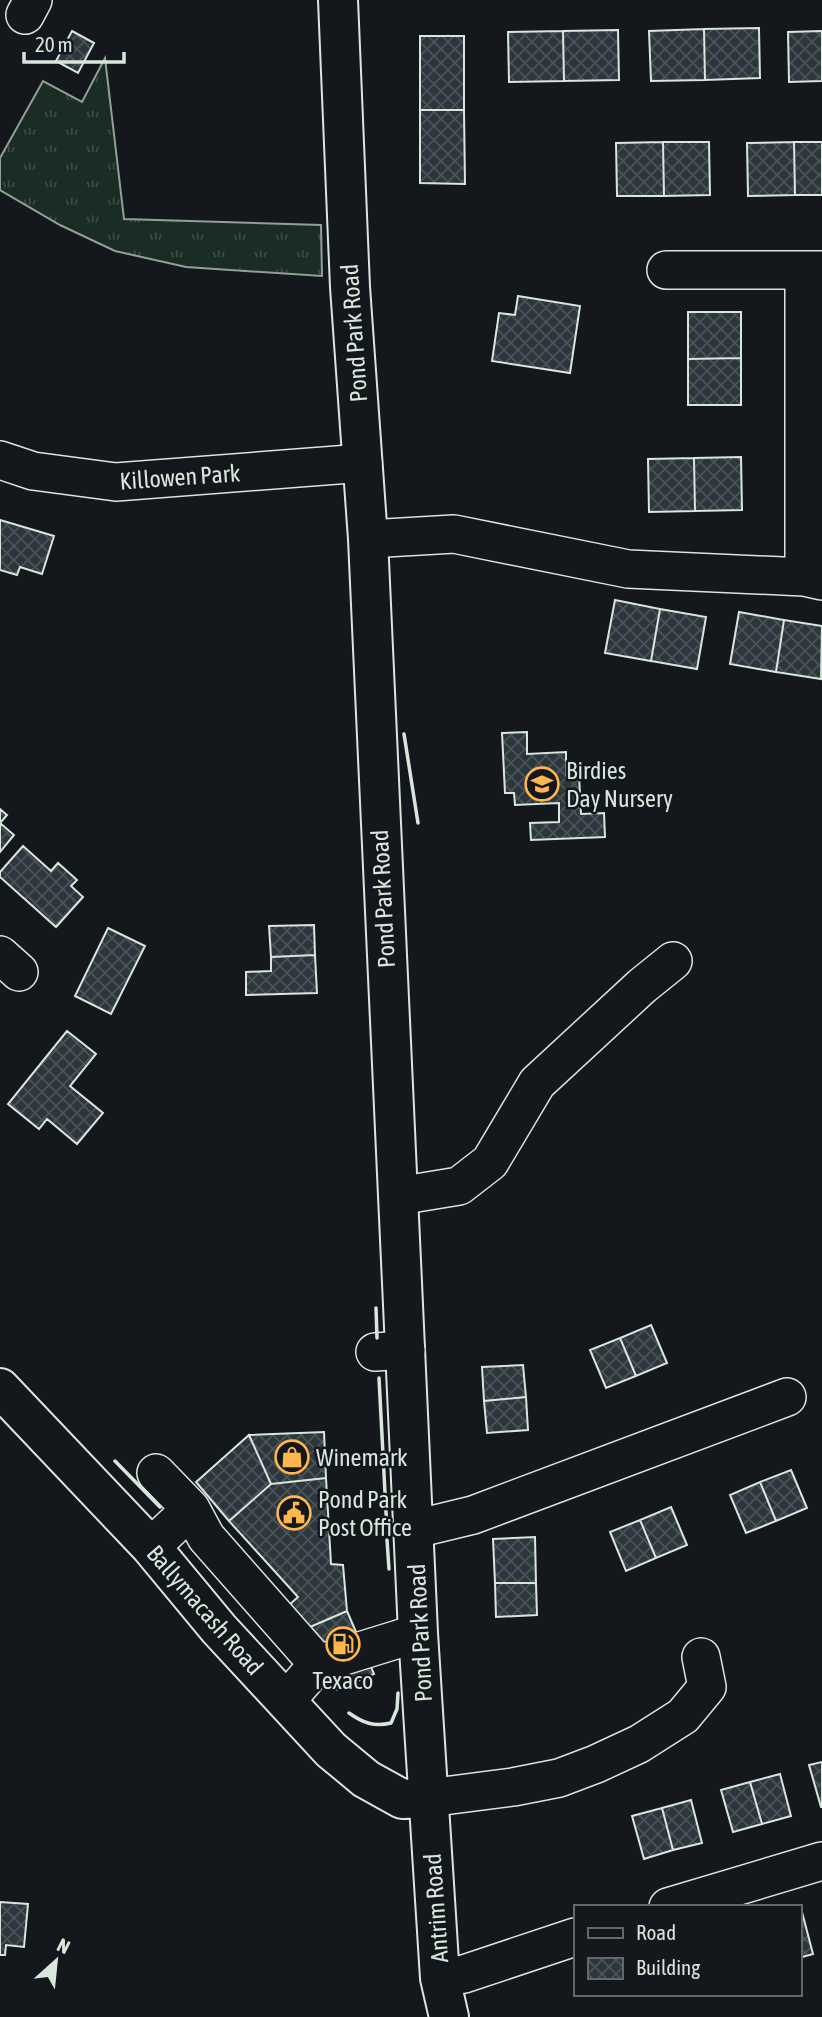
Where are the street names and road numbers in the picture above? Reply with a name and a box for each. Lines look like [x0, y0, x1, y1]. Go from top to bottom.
street label: Pond Park Road [336, 263, 372, 403]
street label: Killowen Park [119, 459, 242, 495]
street label: Pond Park Road [366, 829, 400, 969]
street label: Ballymacash Road [141, 1540, 269, 1680]
street label: Pond Park Road [403, 1563, 437, 1703]
street label: Antrim Road [419, 1853, 453, 1963]

